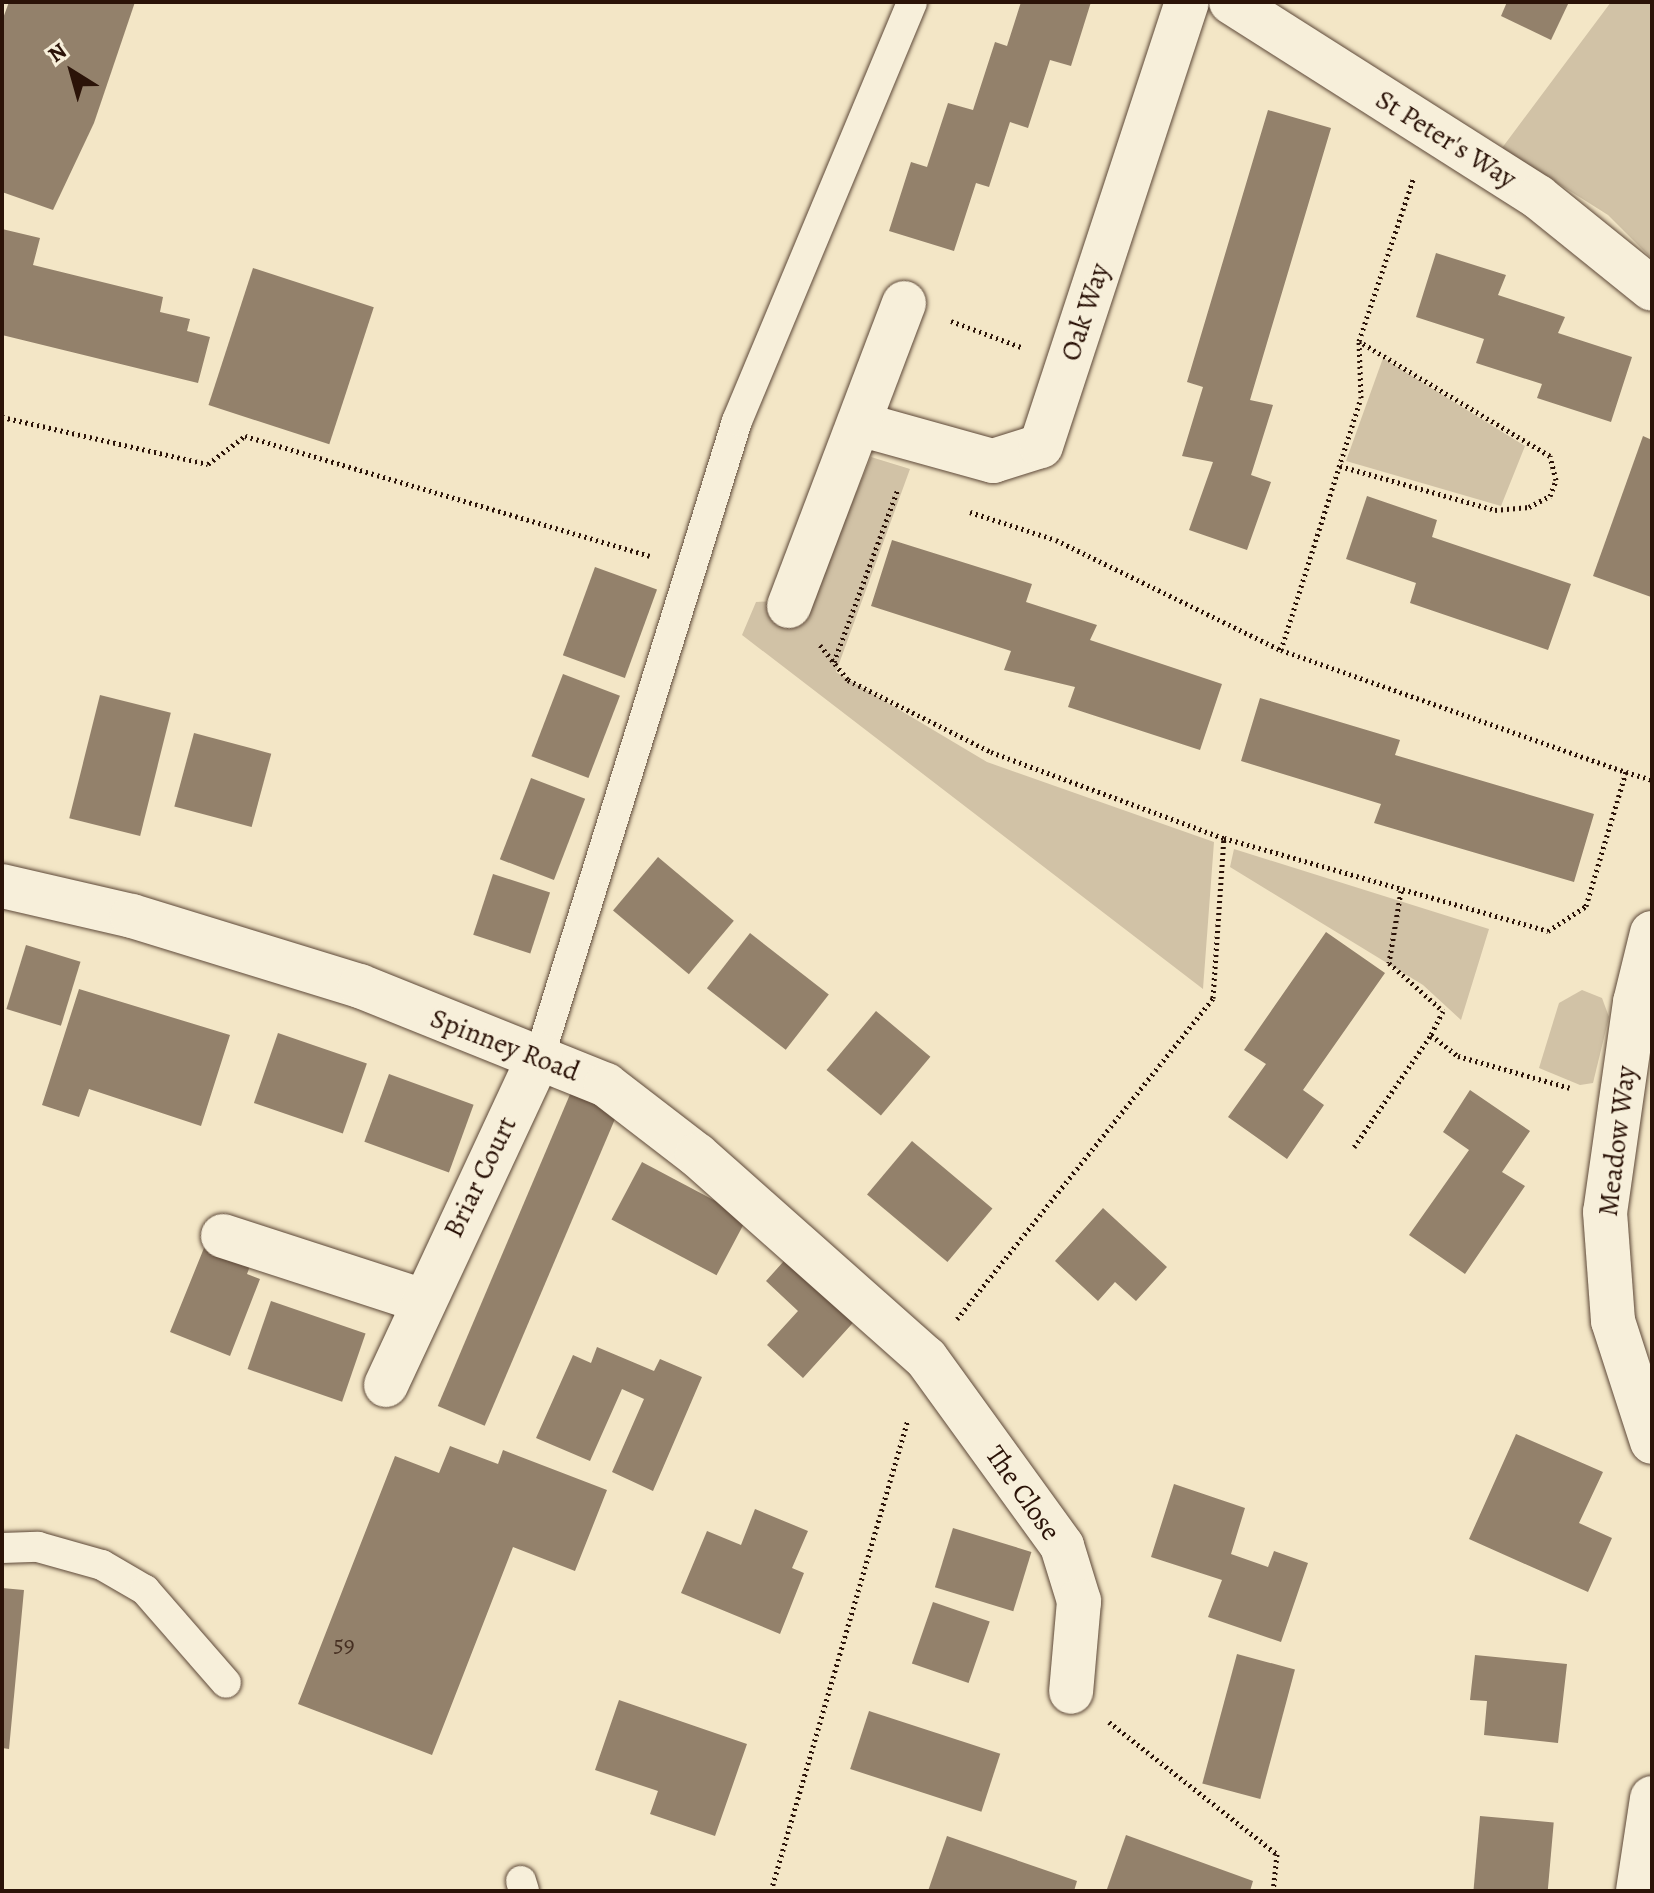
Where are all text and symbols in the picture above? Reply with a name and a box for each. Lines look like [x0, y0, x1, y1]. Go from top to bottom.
north arrow [32, 32, 112, 112]
text: N [42, 36, 73, 70]
street label: St Peter's Way [1369, 83, 1523, 195]
street label: Oak Way [1053, 259, 1117, 365]
street label: Spinney Road [426, 1001, 584, 1089]
street label: Meadow Way [1591, 1064, 1643, 1218]
street label: Briar Court [436, 1111, 524, 1243]
street label: The Close [978, 1439, 1068, 1547]
house number: 59 [333, 1631, 355, 1659]

